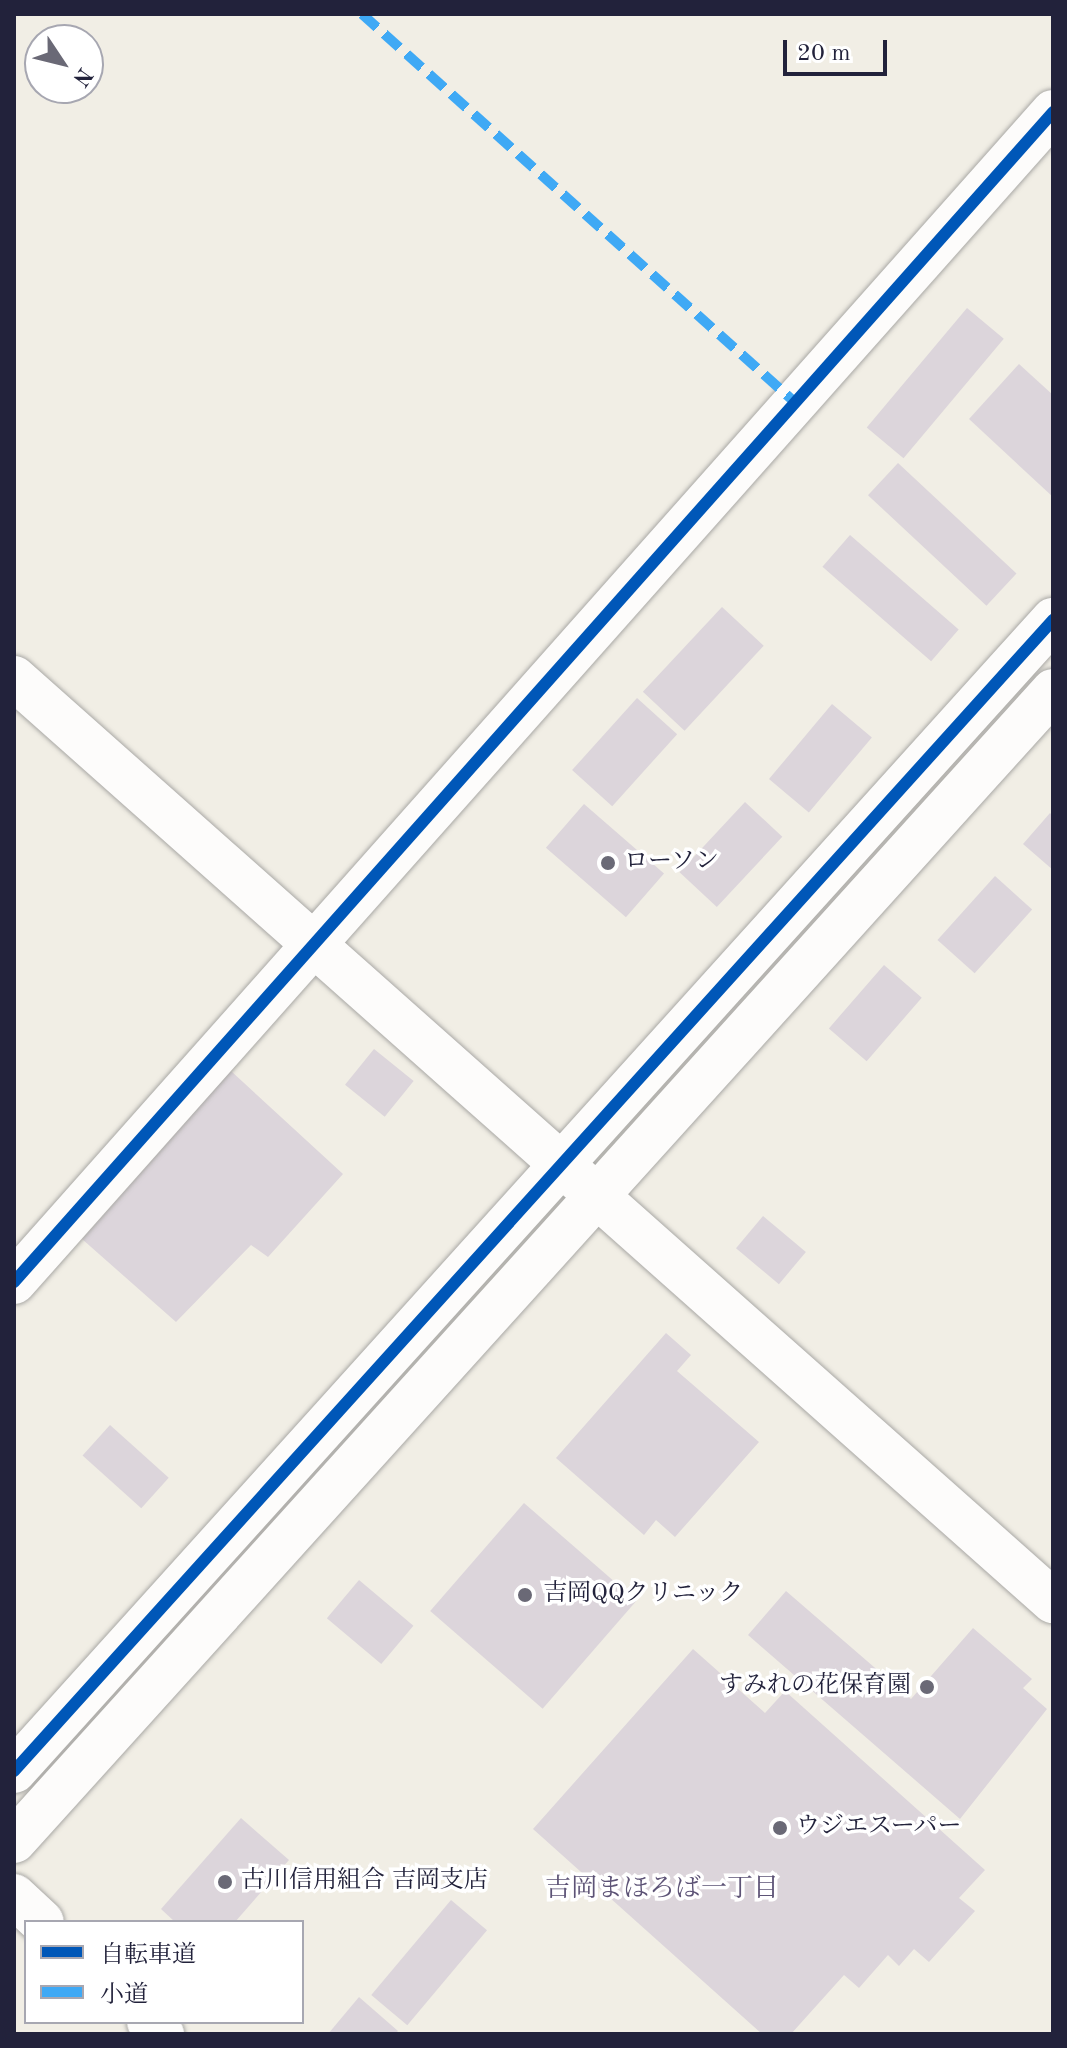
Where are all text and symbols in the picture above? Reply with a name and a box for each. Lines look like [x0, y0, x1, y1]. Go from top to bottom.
north arrow [24, 24, 104, 104]
scale bar [787, 24, 891, 74]
text: 20 m [797, 42, 851, 66]
text: N [68, 63, 96, 90]
place label: ローソン [624, 849, 720, 877]
marker: ローソン [599, 854, 617, 872]
place label: 吉岡QQクリニック [543, 1581, 745, 1609]
marker: 吉岡QQクリニック [514, 1584, 536, 1606]
place label: すみれの花保育園 [719, 1673, 911, 1701]
marker: すみれの花保育園 [918, 1678, 936, 1696]
place label: ウジエスーパー [796, 1814, 963, 1842]
marker: ウジエスーパー [771, 1819, 789, 1837]
place label: 古川信用組合 吉岡支店 [241, 1868, 488, 1896]
marker: 古川信用組合 吉岡支店 [216, 1873, 234, 1891]
district label: 吉岡まほろば一丁目 [545, 1874, 779, 1906]
legend [24, 1920, 304, 2024]
text: 自転車道 [100, 1944, 196, 1968]
text: 小道 [100, 1984, 148, 2008]

